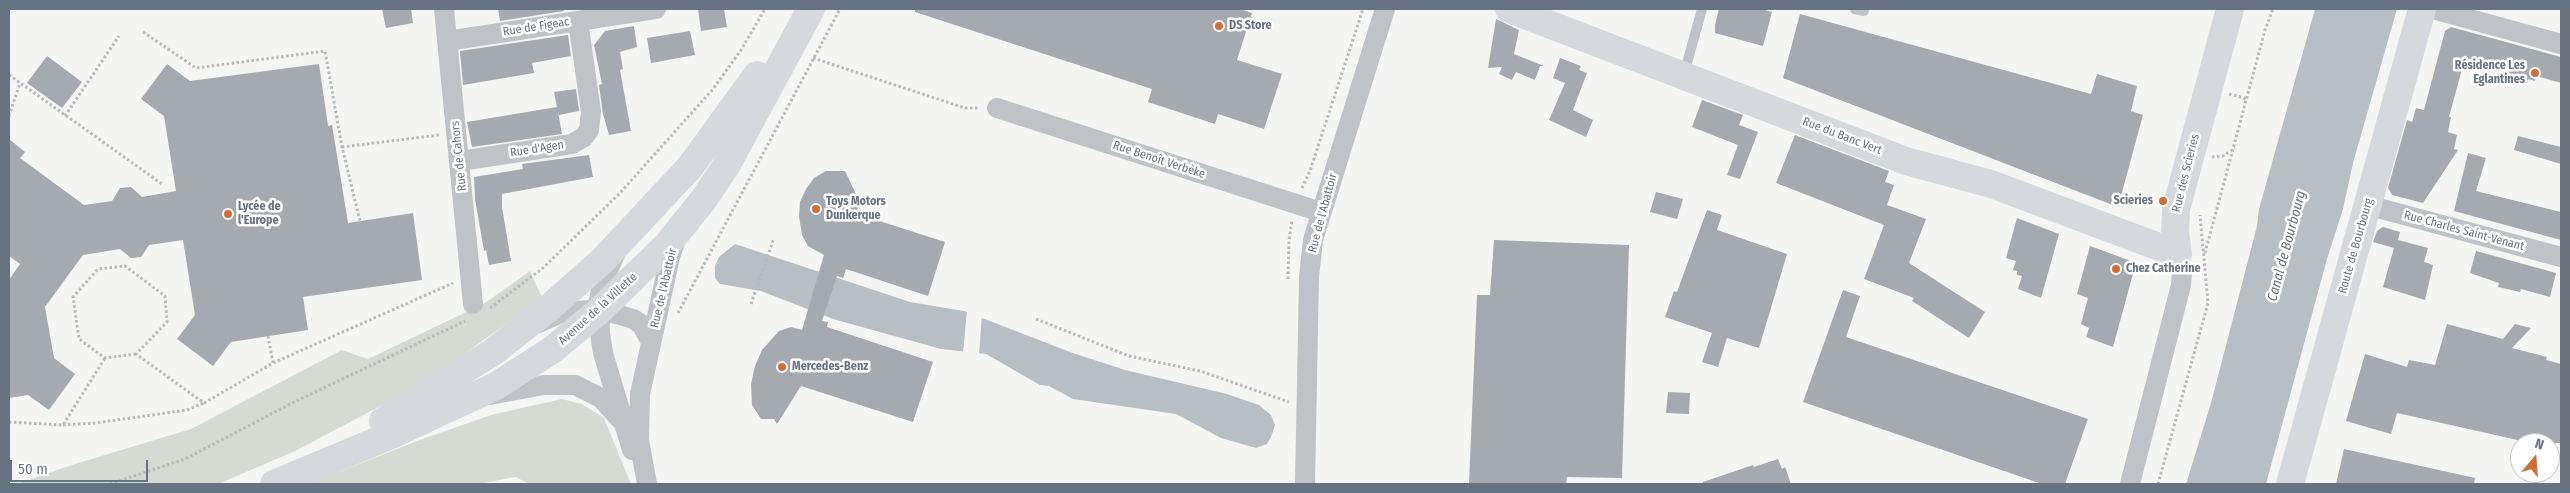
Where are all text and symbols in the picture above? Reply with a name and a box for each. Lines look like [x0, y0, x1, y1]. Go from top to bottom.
street label: Rue de Figeac [502, 15, 570, 39]
place label: DS Store [1229, 19, 1272, 33]
marker: DS Store [1213, 20, 1225, 32]
place label: Résidence Les Eglantines [2455, 59, 2525, 87]
marker: Résidence Les Eglantines [2529, 67, 2541, 79]
street label: Rue du Banc Vert [1800, 114, 1884, 158]
street label: Rue de Cahors [448, 120, 470, 192]
street label: Rue des Scieries [2169, 132, 2203, 214]
street label: Rue d'Agen [509, 138, 565, 160]
street label: Rue Benoît Verbèke [1111, 138, 1207, 182]
street label: Rue de l'Abattoir [1306, 172, 1340, 254]
water label: Canal de Bourbourg [2264, 189, 2310, 303]
place label: Scieries [2114, 194, 2153, 208]
place label: Toys Motors Dunkerque [826, 195, 886, 223]
marker: Scieries [2157, 195, 2169, 207]
street label: Route de Bourbourg [2335, 197, 2377, 295]
place label: Lycée de l'Europe [238, 200, 281, 228]
marker: Toys Motors Dunkerque [810, 203, 822, 215]
marker: Lycée de l'Europe [222, 208, 234, 220]
street label: Rue Charles Saint-Venant [2402, 208, 2526, 254]
street label: Rue de l'Abattoir [648, 247, 680, 329]
place label: Chez Catherine [2126, 262, 2201, 276]
marker: Chez Catherine [2110, 263, 2122, 275]
street label: Avenue de la Villette [556, 270, 640, 348]
place label: Mercedes-Benz [792, 360, 868, 374]
marker: Mercedes-Benz [776, 361, 788, 373]
north arrow [2510, 433, 2560, 483]
text: N [2533, 435, 2546, 454]
scale bar [12, 450, 150, 482]
text: 50 m [18, 460, 48, 478]

